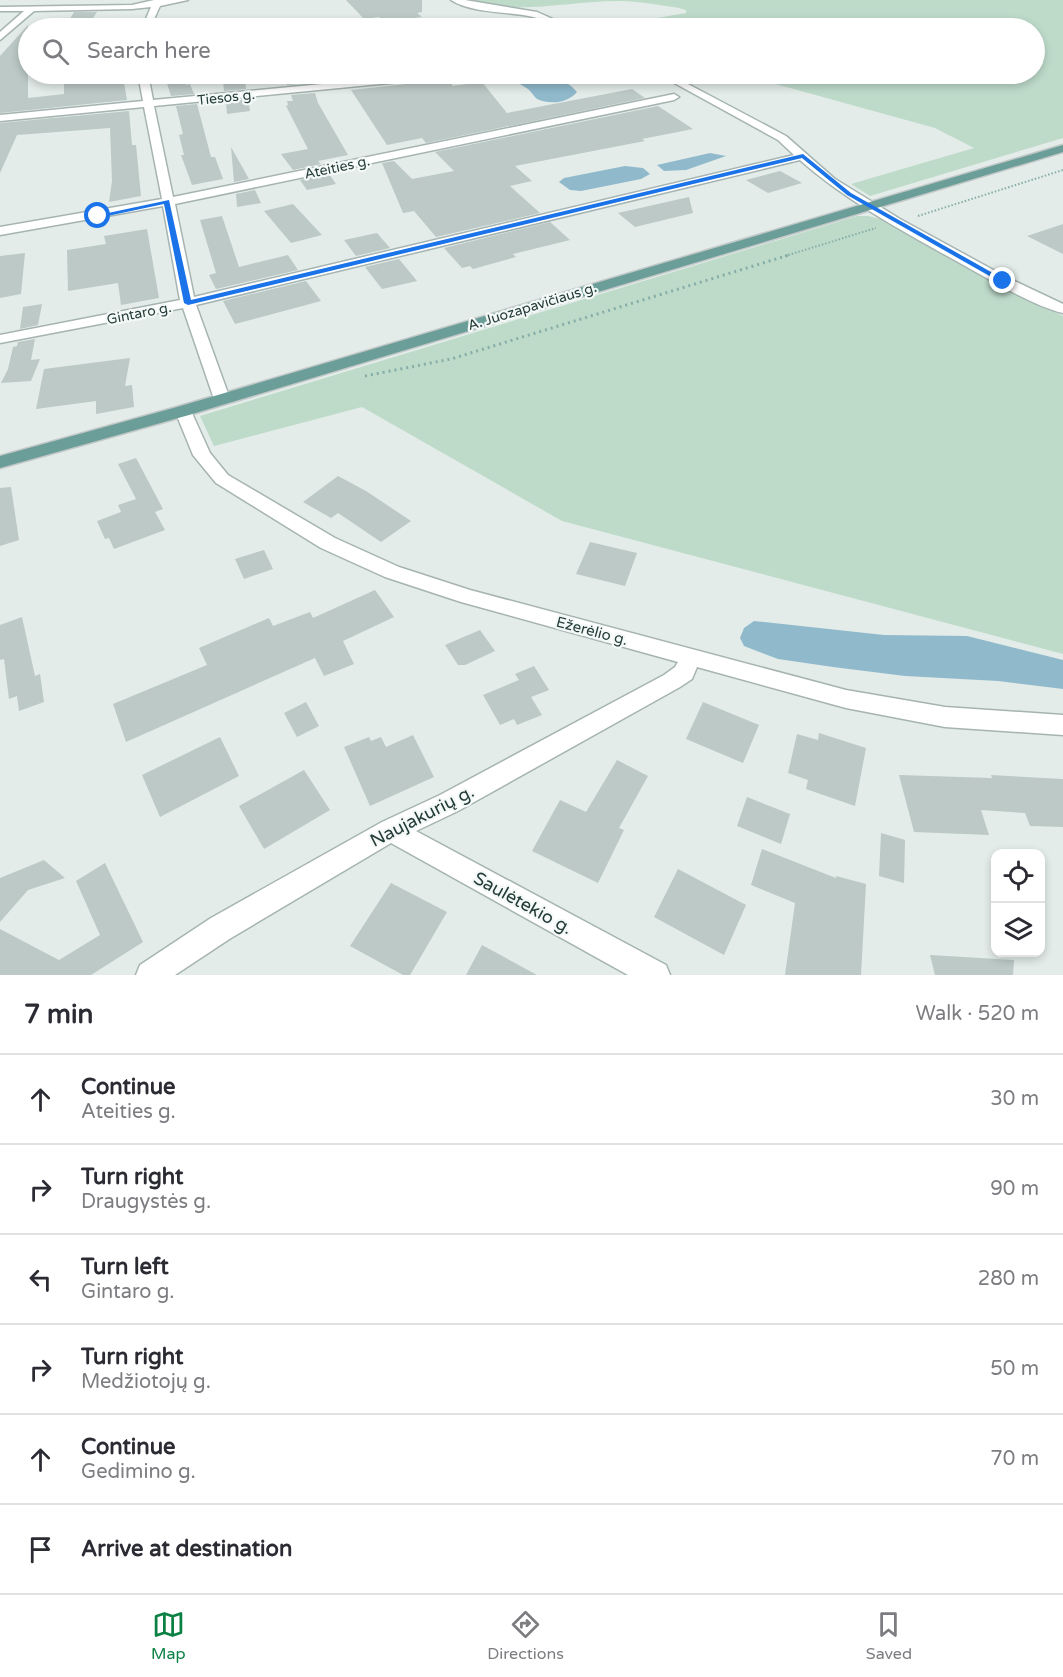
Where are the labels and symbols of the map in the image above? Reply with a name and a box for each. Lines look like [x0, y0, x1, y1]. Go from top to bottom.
street label: Tiesos g. [196, 86, 256, 109]
street label: Ateities g. [303, 152, 371, 183]
route start [84, 202, 110, 228]
route end [989, 267, 1015, 293]
street label: A. Juozapavičiaus g. [466, 279, 599, 334]
street label: Gintaro g. [105, 299, 173, 328]
street label: Ežerėlio g. [554, 613, 630, 649]
street label: Naujakurių g. [366, 780, 478, 852]
street label: Saulėtekio g. [470, 867, 576, 939]

